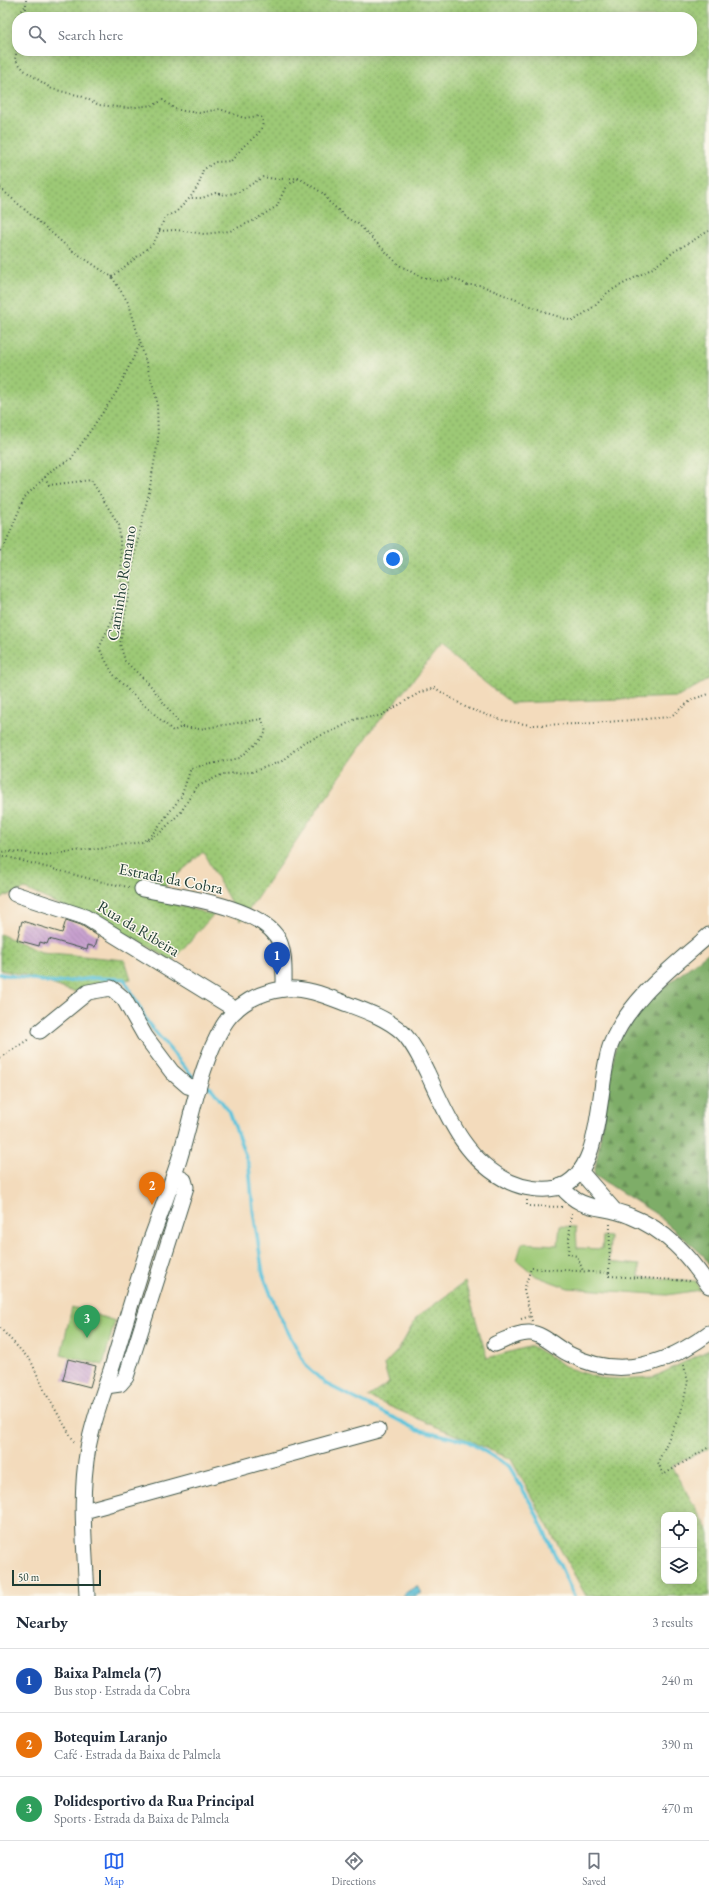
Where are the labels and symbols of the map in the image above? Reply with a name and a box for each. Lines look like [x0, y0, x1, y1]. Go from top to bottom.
street label: Caminho Romano [102, 524, 141, 642]
your location [383, 549, 403, 569]
street label: Estrada da Cobra [117, 858, 225, 899]
street label: Rua da Ribeira [94, 896, 184, 962]
pin: 1 [264, 942, 290, 975]
pin: 2 [139, 1172, 165, 1205]
pin: 3 [74, 1305, 100, 1338]
scale bar [12, 1568, 101, 1587]

